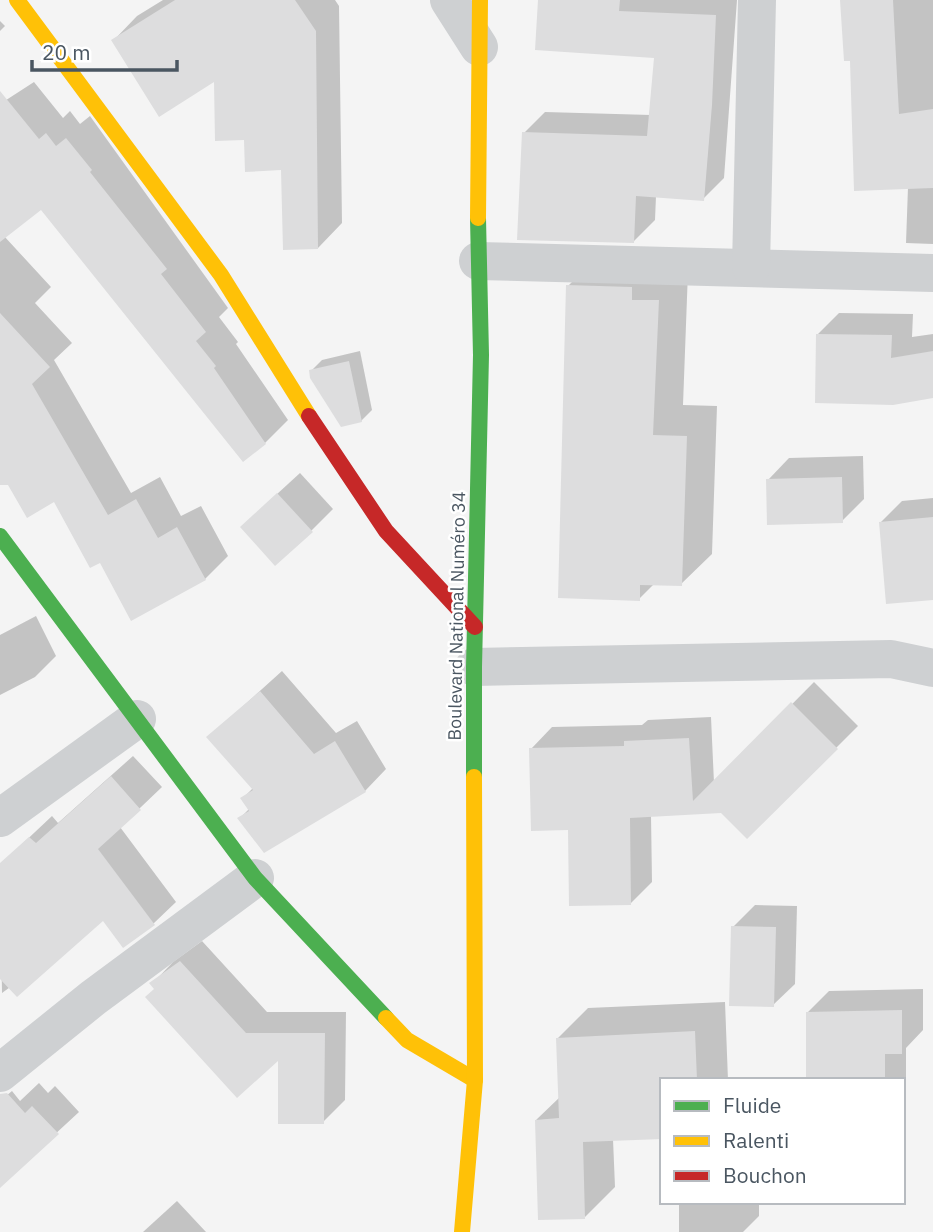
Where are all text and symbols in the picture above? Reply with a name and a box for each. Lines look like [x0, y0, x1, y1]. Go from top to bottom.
scale bar [32, 28, 177, 72]
text: 20 m [42, 38, 91, 66]
street label: Boulevard National Numéro 34 [443, 491, 470, 741]
legend [660, 1078, 905, 1204]
text: Fluide [723, 1091, 781, 1119]
text: Ralenti [723, 1126, 789, 1154]
text: Bouchon [723, 1161, 807, 1189]

